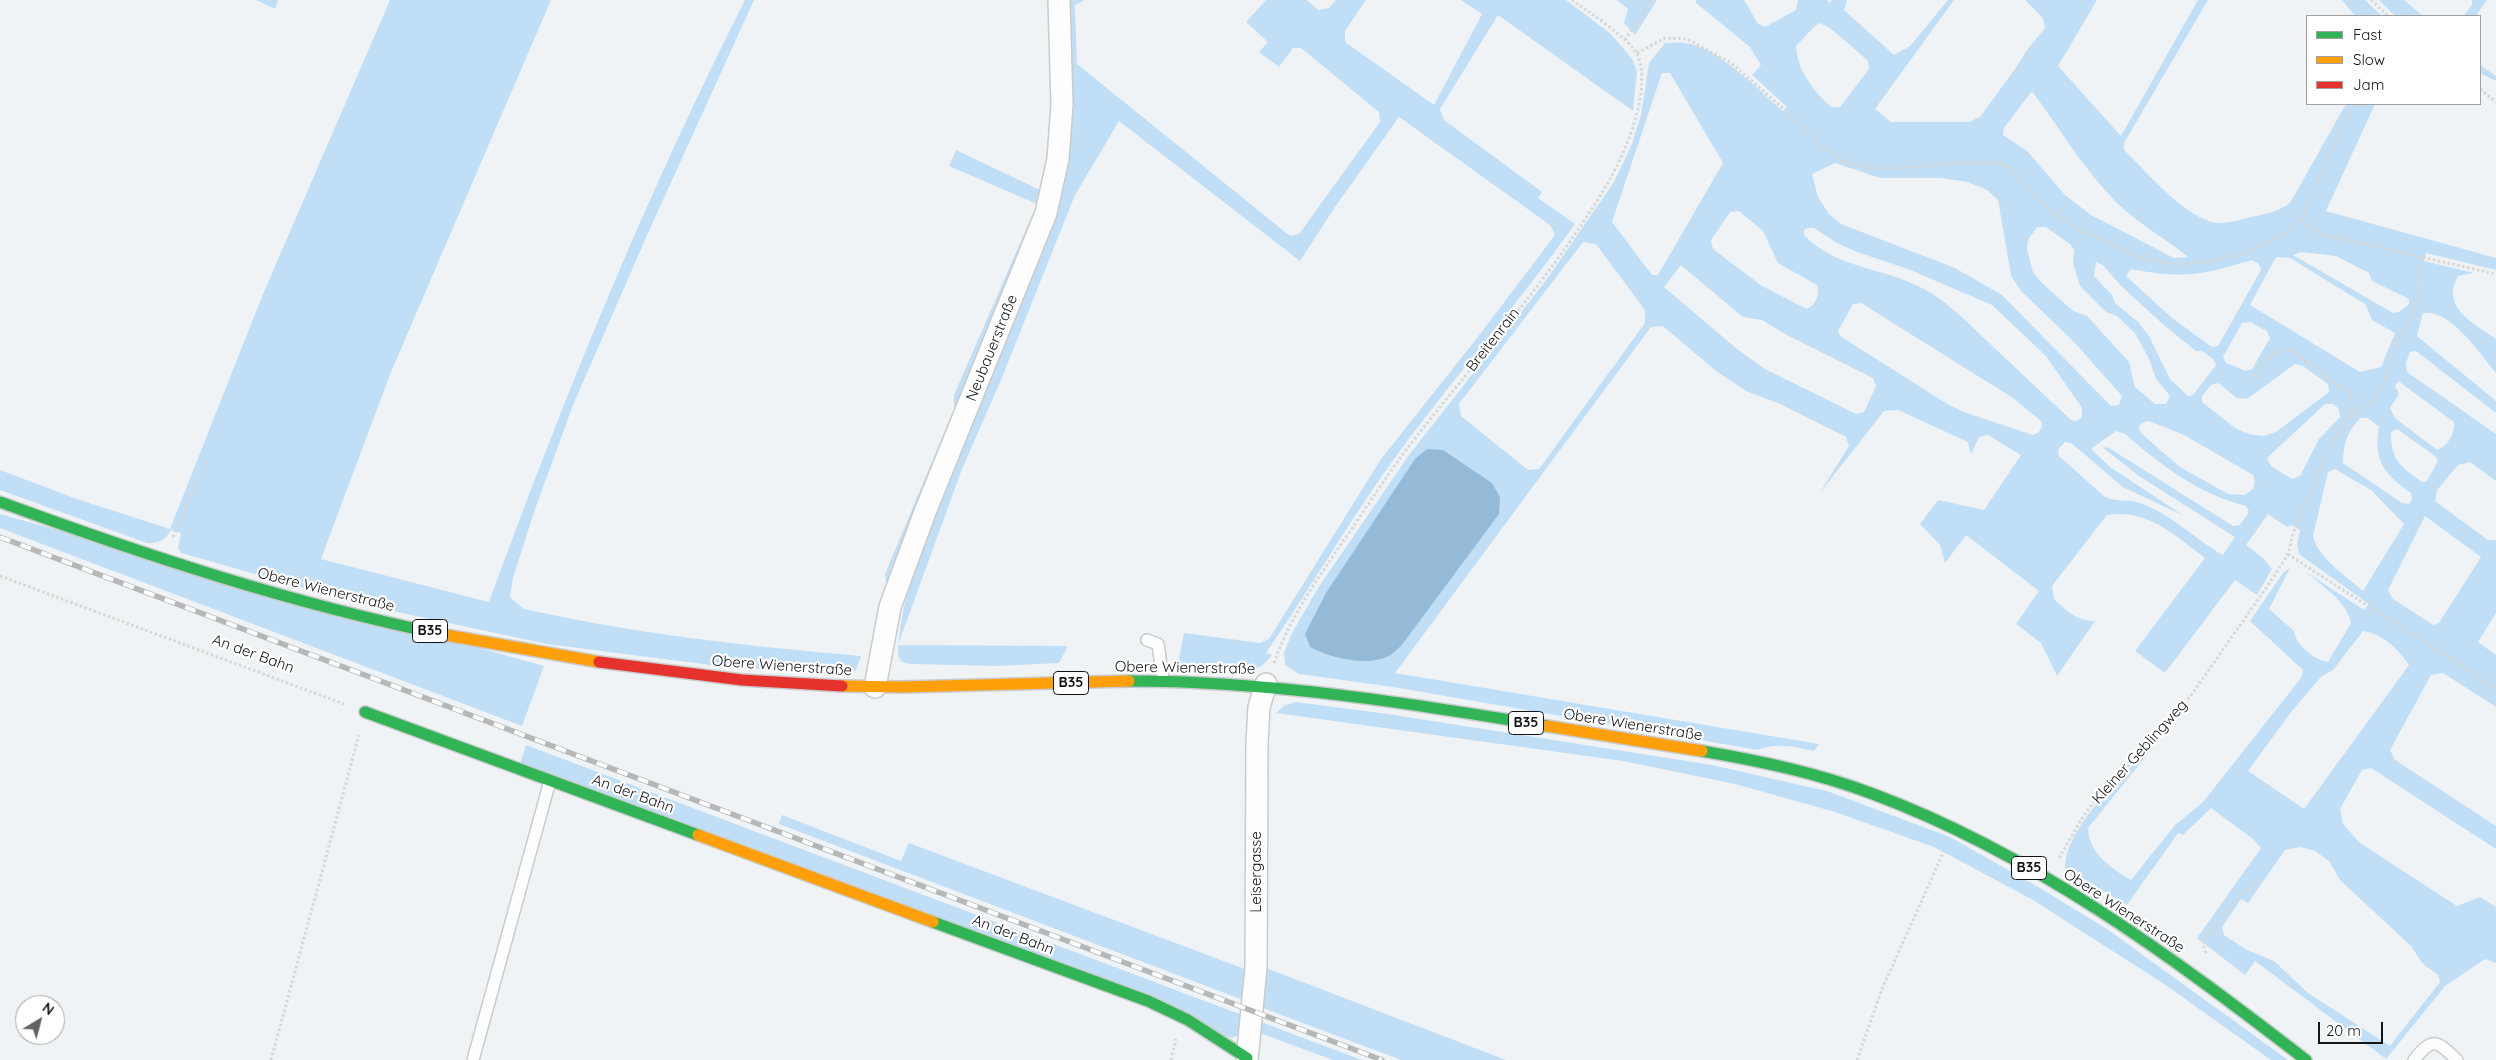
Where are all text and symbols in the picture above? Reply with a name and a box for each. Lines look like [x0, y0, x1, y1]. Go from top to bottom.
legend [2306, 15, 2481, 105]
text: Fast [2353, 25, 2382, 44]
text: Slow [2353, 50, 2385, 69]
text: Jam [2353, 75, 2384, 94]
street label: Neubauerstraße [962, 292, 1022, 404]
street label: Breitenrain [1463, 305, 1523, 375]
street label: Obere Wienerstraße [256, 564, 396, 616]
road number: B35 [412, 620, 448, 642]
street label: An der Bahn [210, 631, 296, 677]
street label: Obere Wienerstraße [711, 652, 853, 680]
street label: Obere Wienerstraße [1115, 658, 1255, 678]
road number: B35 [1054, 671, 1088, 694]
street label: Kleiner Geblingweg [2089, 696, 2191, 808]
street label: Obere Wienerstraße [1562, 705, 1704, 745]
road number: B35 [1508, 711, 1544, 734]
street label: An der Bahn [590, 771, 676, 817]
street label: Leisergasse [1247, 831, 1265, 913]
road number: B35 [2012, 856, 2046, 880]
street label: Obere Wienerstraße [2060, 865, 2188, 957]
street label: An der Bahn [970, 911, 1056, 959]
north arrow [15, 995, 65, 1045]
text: N [39, 999, 58, 1019]
scale bar [2321, 1012, 2386, 1044]
text: 20 m [2326, 1021, 2361, 1040]

